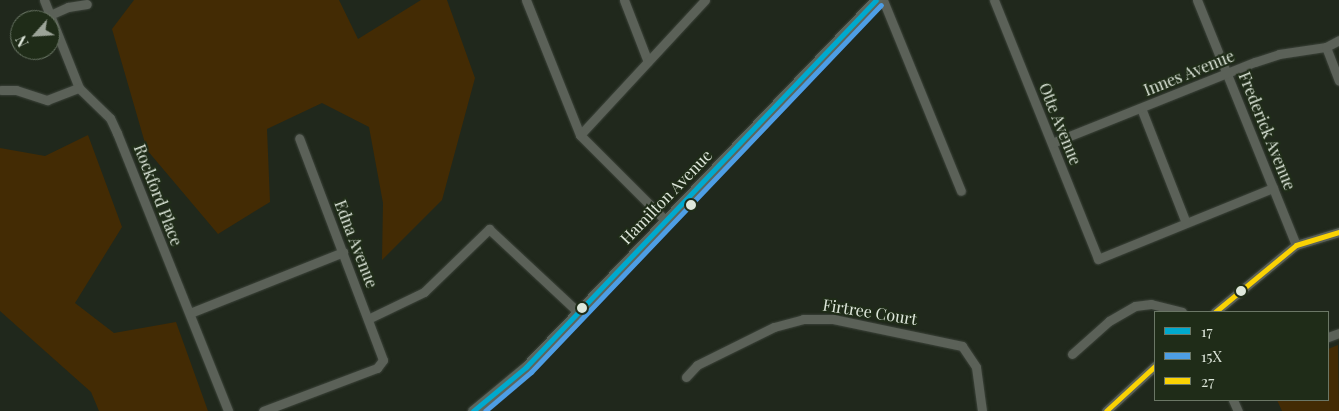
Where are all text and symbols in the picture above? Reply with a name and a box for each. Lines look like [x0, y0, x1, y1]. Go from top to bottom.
north arrow [10, 10, 60, 60]
text: N [11, 33, 33, 50]
street label: Innes Avenue [1141, 46, 1237, 100]
street label: Frederick Avenue [1234, 69, 1300, 193]
street label: Otte Avenue [1035, 80, 1085, 168]
street label: Rockford Place [130, 142, 186, 248]
street label: Hamilton Avenue [616, 146, 716, 248]
street label: Edna Avenue [330, 197, 382, 291]
unlabelled marker [686, 200, 696, 210]
unlabelled marker [1236, 286, 1246, 296]
street label: Firtree Court [821, 295, 919, 329]
unlabelled marker [577, 303, 587, 313]
legend [1154, 311, 1329, 401]
text: 17 [1201, 321, 1213, 341]
text: 15X [1201, 346, 1222, 366]
text: 27 [1201, 371, 1214, 391]

